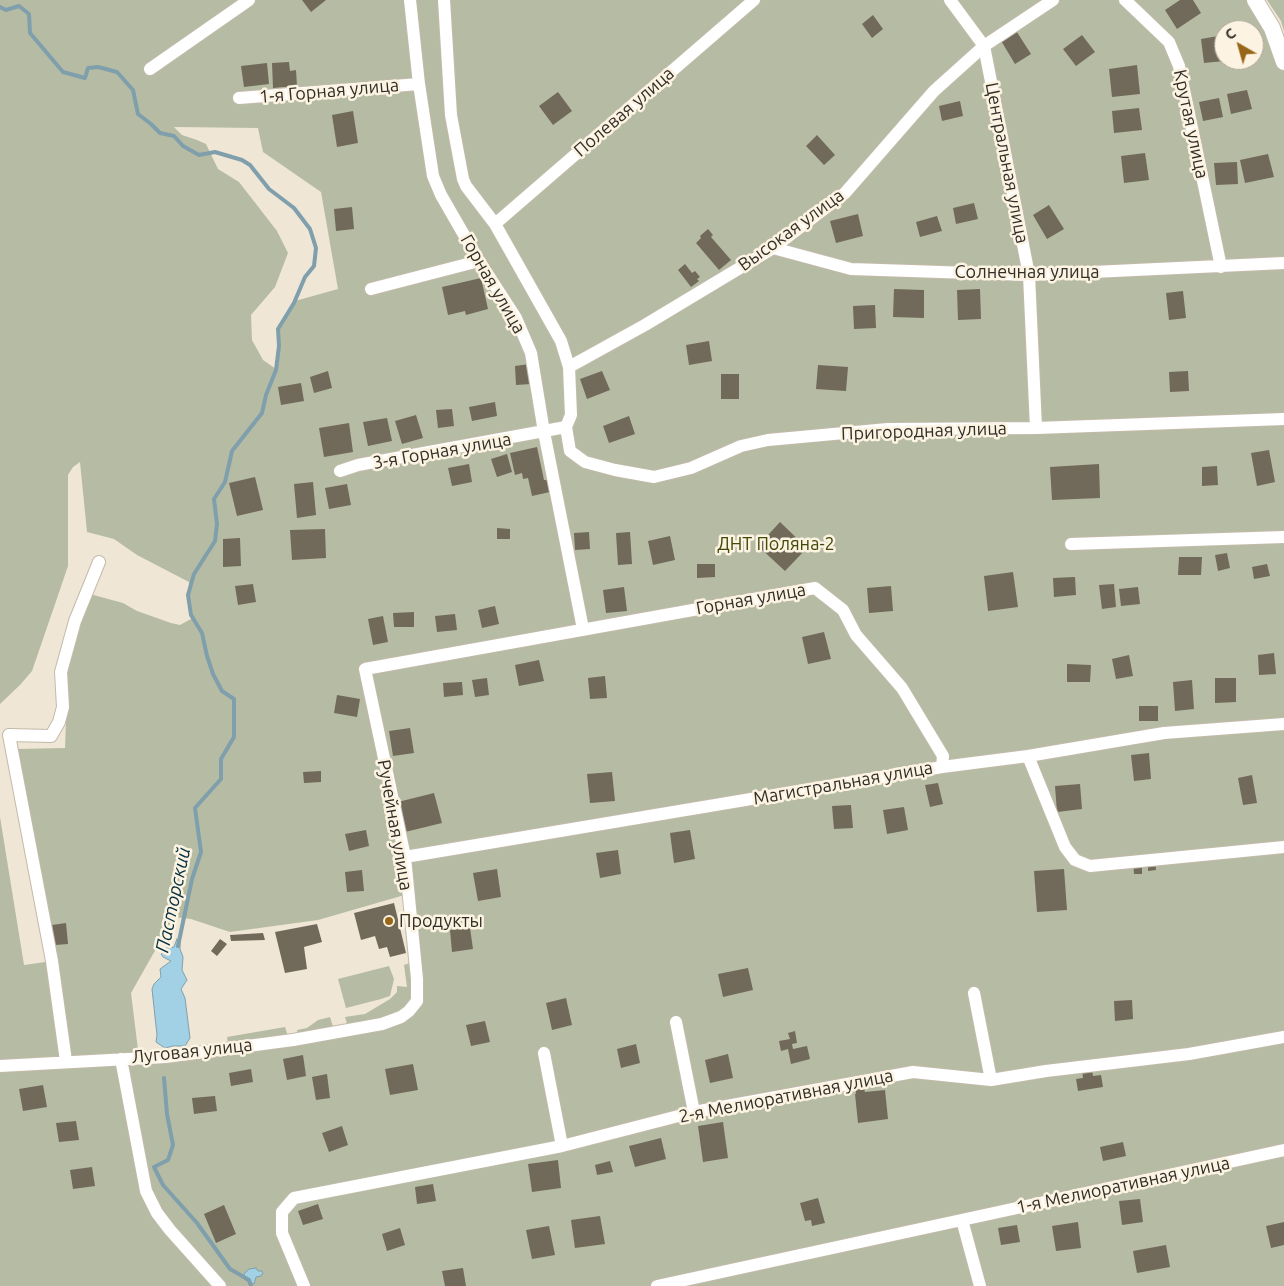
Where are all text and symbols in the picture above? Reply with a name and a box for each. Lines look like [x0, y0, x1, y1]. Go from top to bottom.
north arrow [1214, 20, 1264, 70]
text: С [1222, 25, 1239, 43]
street label: Полевая улица [569, 63, 679, 161]
street label: Крутая улица [1169, 68, 1213, 180]
street label: 1-я Горная улица [258, 74, 400, 108]
street label: Центральная улица [981, 81, 1033, 245]
street label: Высокая улица [734, 184, 848, 276]
street label: Горная улица [456, 231, 530, 337]
street label: Солнечная улица [955, 261, 1099, 283]
street label: Пригородная улица [841, 417, 1007, 445]
street label: 3-я Горная улица [371, 428, 513, 474]
park label: ДНТ Поляна-2 [717, 533, 835, 555]
street label: Горная улица [694, 579, 808, 619]
street label: Магистральная улица [752, 757, 934, 809]
street label: Ручейная улица [373, 758, 417, 892]
water label: Пасторский [151, 845, 195, 955]
place label: Продукты [399, 910, 483, 932]
marker: Продукты [383, 915, 395, 927]
street label: Луговая улица [131, 1034, 253, 1068]
street label: 2-я Мелиоративная улица [677, 1065, 895, 1127]
street label: 1-я Мелиоративная улица [1014, 1152, 1232, 1218]

